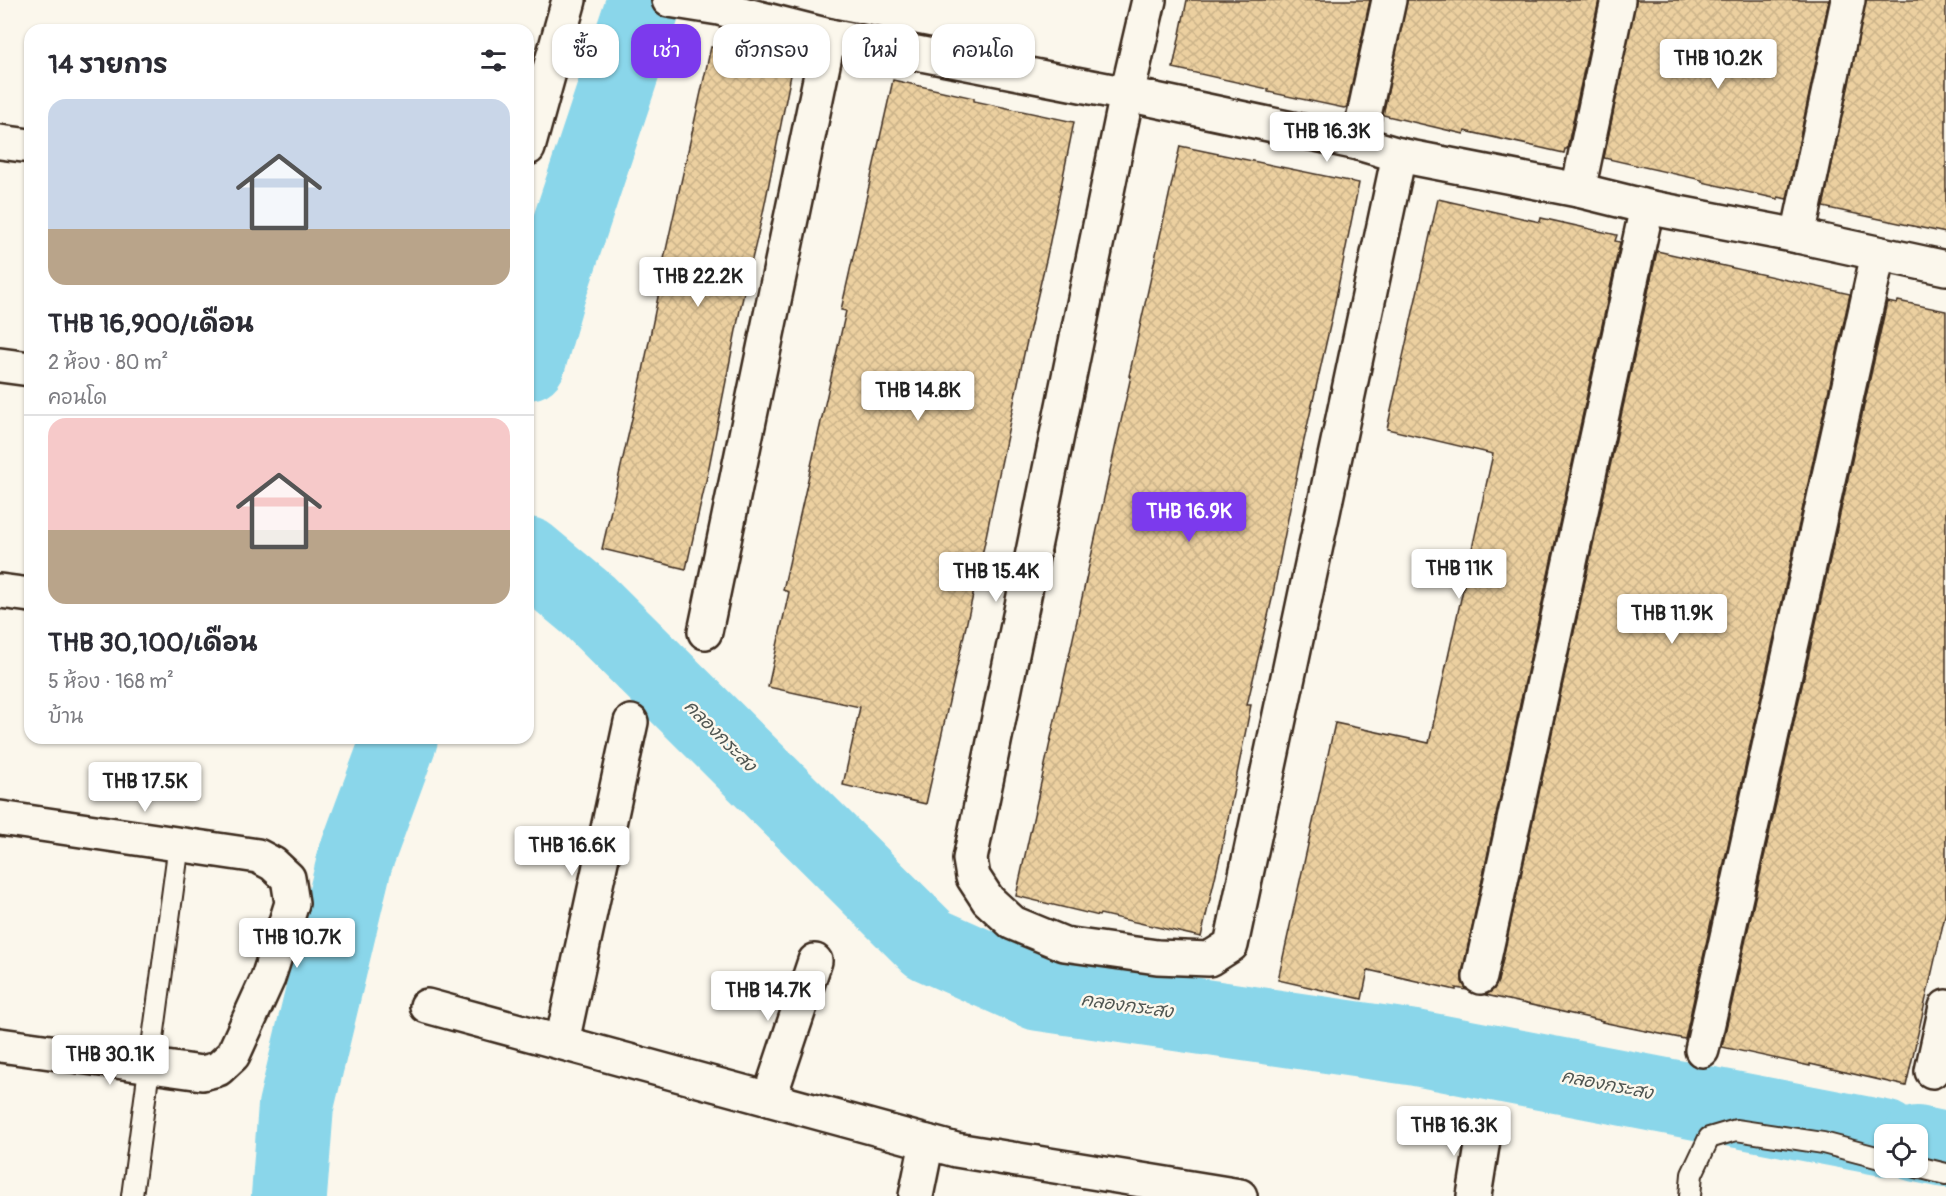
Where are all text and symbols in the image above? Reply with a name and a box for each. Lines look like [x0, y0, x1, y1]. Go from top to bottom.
chip: ซื้อ [552, 24, 619, 78]
chip: เช่า [631, 24, 701, 78]
chip: ตัวกรอง [713, 24, 830, 78]
chip: ใหม่ [842, 24, 919, 78]
chip: คอนโด [931, 24, 1035, 78]
pin: THB 10.2K [1649, 39, 1787, 90]
icon: filters [477, 44, 510, 77]
text: THB 10.2K [1674, 46, 1762, 71]
text: 14 รายการ [48, 49, 168, 81]
pin: THB 16.3K [1258, 112, 1396, 163]
text: THB 16.3K [1284, 119, 1370, 144]
icon: home [225, 138, 333, 246]
pin: THB 22.2K [629, 257, 767, 308]
text: THB 22.2K [653, 264, 743, 289]
text: THB 16,900/เดือน [48, 308, 254, 340]
text: 2 ห้อง · 80 m² [48, 350, 168, 375]
pin: THB 14.8K [849, 371, 987, 422]
text: THB 14.8K [875, 378, 961, 403]
text: คอนโด [48, 385, 107, 410]
icon: home [225, 457, 333, 565]
pin: THB 16.9K [1120, 492, 1258, 543]
text: THB 16.9K [1146, 499, 1232, 524]
pin: THB 11K [1404, 549, 1514, 600]
pin: THB 15.4K [927, 552, 1065, 603]
text: THB 11K [1425, 556, 1493, 581]
text: THB 15.4K [953, 559, 1039, 584]
pin: THB 11.9K [1603, 594, 1741, 645]
text: THB 11.9K [1631, 601, 1713, 626]
text: THB 30,100/เดือน [48, 627, 258, 659]
text: 5 ห้อง · 168 m² [48, 669, 174, 694]
water label: คลองกระสง [679, 695, 762, 778]
text: บ้าน [48, 704, 83, 729]
pin: THB 17.5K [76, 762, 214, 813]
text: THB 17.5K [102, 769, 188, 794]
pin: THB 16.6K [503, 826, 641, 877]
text: THB 16.6K [529, 833, 615, 858]
pin: THB 10.7K [228, 918, 366, 969]
text: THB 10.7K [253, 925, 341, 950]
pin: THB 14.7K [699, 971, 837, 1022]
text: THB 14.7K [725, 978, 811, 1003]
water label: คลองกระสง [1080, 988, 1176, 1024]
pin: THB 30.1K [41, 1035, 179, 1086]
text: THB 30.1K [66, 1042, 154, 1067]
water label: คลองกระสง [1559, 1065, 1656, 1105]
pin: THB 16.3K [1385, 1106, 1523, 1157]
text: THB 16.3K [1411, 1113, 1497, 1138]
map controls [1874, 1124, 1928, 1178]
button: locate [1874, 1124, 1928, 1178]

